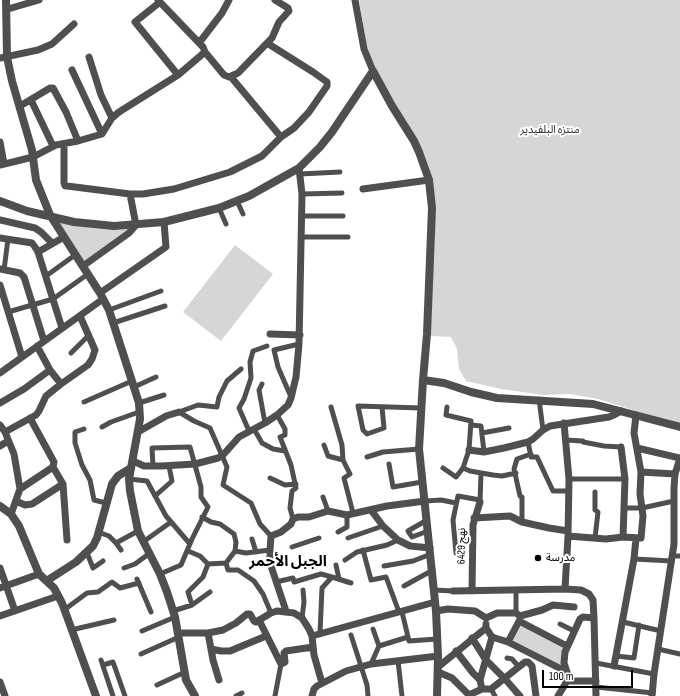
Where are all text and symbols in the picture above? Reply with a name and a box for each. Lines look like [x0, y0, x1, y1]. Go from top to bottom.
park label: منتزه البلفيدير [520, 123, 580, 137]
street label: نهج 6429 [455, 528, 469, 564]
place label: مدرسة [546, 551, 575, 565]
district label: الجبل الأحمر [249, 553, 327, 571]
marker: مدرسة [533, 553, 543, 563]
scale bar [544, 662, 635, 688]
text: 100 m [549, 669, 574, 684]

